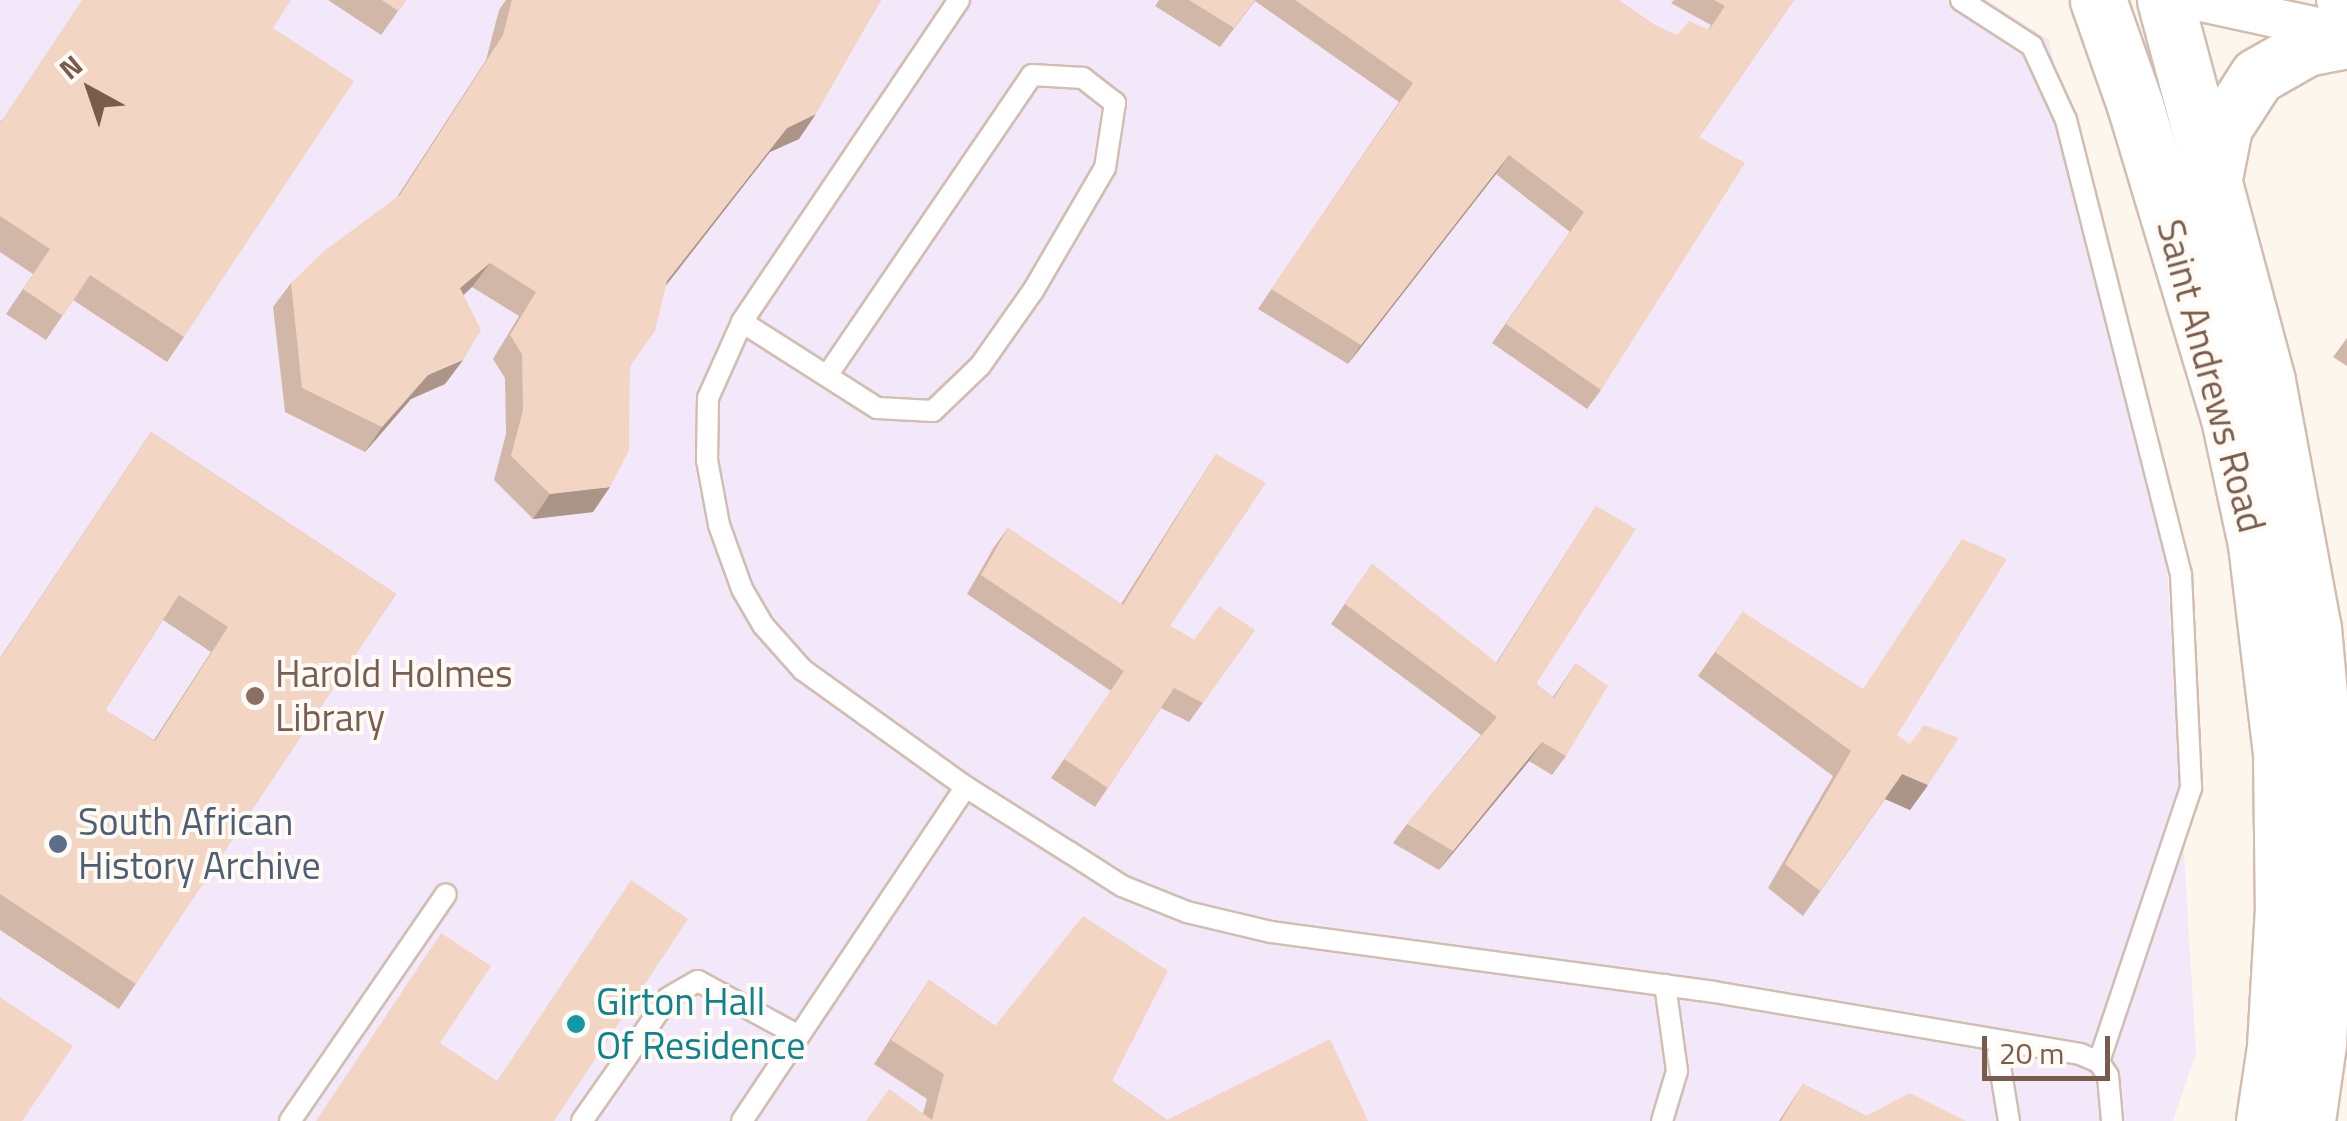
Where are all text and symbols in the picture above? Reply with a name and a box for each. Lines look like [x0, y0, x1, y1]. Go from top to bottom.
north arrow [40, 40, 140, 140]
text: N [49, 44, 92, 89]
street label: Saint Andrews Road [2147, 215, 2275, 537]
place label: Harold Holmes Library [275, 651, 513, 741]
marker: Harold Holmes Library [244, 685, 266, 707]
place label: South African History Archive [78, 799, 321, 888]
marker: South African History Archive [47, 833, 69, 855]
place label: Girton Hall Of Residence [596, 979, 805, 1068]
marker: Girton Hall Of Residence [565, 1013, 587, 1035]
scale bar [1987, 1016, 2114, 1078]
text: 20 m [1999, 1030, 2064, 1076]

